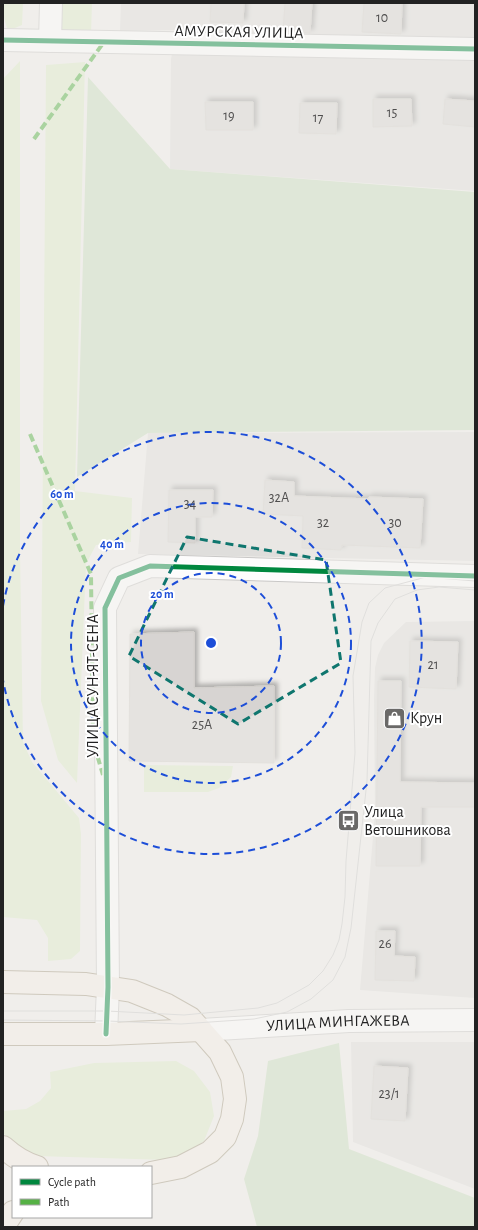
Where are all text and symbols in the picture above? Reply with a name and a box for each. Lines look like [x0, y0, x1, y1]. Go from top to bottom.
house number: 10 [376, 11, 388, 25]
street label: АМУРСКАЯ УЛИЦА [174, 23, 304, 41]
house number: 15 [387, 106, 397, 120]
house number: 19 [223, 109, 235, 123]
house number: 17 [313, 111, 323, 125]
text: 60 m [50, 488, 74, 500]
house number: 32А [269, 491, 289, 505]
house number: 34 [184, 497, 197, 511]
house number: 32 [317, 516, 329, 530]
house number: 30 [388, 516, 402, 530]
text: 40 m [100, 538, 124, 550]
text: 20 m [150, 588, 174, 600]
street label: УЛИЦА СУН-ЯТ-СЕНА [85, 614, 101, 758]
centre of rings [204, 636, 218, 650]
house number: 21 [427, 658, 439, 672]
shop icon: Крун [381, 705, 407, 731]
place label: Крун [410, 710, 442, 727]
house number: 25А [192, 718, 212, 732]
place label: Улица Ветошникова [364, 804, 451, 838]
bus stop icon: Улица Ветошникова [336, 808, 362, 834]
house number: 26 [379, 937, 391, 951]
street label: УЛИЦА МИНГАЖЕВА [266, 1013, 410, 1034]
house number: 23/1 [379, 1087, 399, 1101]
legend [12, 1166, 152, 1218]
text: Cycle path [48, 1176, 96, 1189]
text: Path [48, 1196, 70, 1208]

